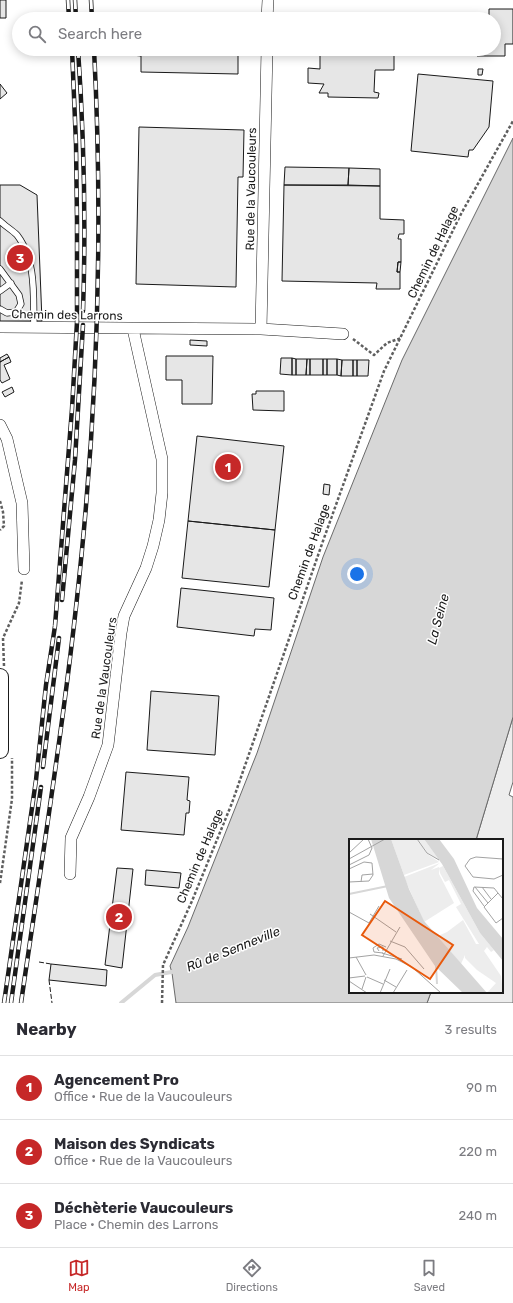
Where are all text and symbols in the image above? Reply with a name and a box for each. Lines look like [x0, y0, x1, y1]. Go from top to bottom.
search box [12, 12, 501, 56]
icon: search [26, 23, 48, 45]
text: Search here [58, 25, 142, 43]
street label: Rue de la Vaucouleurs [243, 127, 259, 251]
street label: Chemin de Halage [405, 203, 462, 301]
pin: 3 [7, 243, 33, 273]
street label: Chemin des Larrons [11, 307, 123, 323]
pin: 1 [215, 452, 241, 482]
street label: Chemin de Halage [285, 502, 333, 602]
your location [347, 564, 367, 584]
water label: La Seine [424, 592, 452, 646]
street label: Rue de la Vaucouleurs [89, 616, 119, 740]
street label: Chemin de Halage [174, 806, 226, 905]
inset map [349, 839, 503, 993]
pin: 2 [106, 902, 132, 932]
water label: Rû de Senneville [184, 923, 282, 975]
text: Nearby [16, 1019, 77, 1039]
text: 3 results [445, 1022, 497, 1037]
text: Agencement Pro [54, 1071, 179, 1089]
text: 1 [26, 1080, 32, 1095]
text: 90 m [466, 1080, 497, 1095]
text: Office · Rue de la Vaucouleurs [54, 1089, 232, 1104]
text: Maison des Syndicats [54, 1135, 215, 1153]
text: 2 [25, 1144, 33, 1159]
text: 220 m [459, 1144, 497, 1159]
text: Office · Rue de la Vaucouleurs [54, 1153, 232, 1168]
text: Déchèterie Vaucouleurs [54, 1199, 233, 1217]
text: 3 [25, 1208, 33, 1223]
text: 240 m [458, 1208, 497, 1223]
text: Place · Chemin des Larrons [54, 1217, 218, 1232]
tab: Map [68, 1257, 90, 1294]
tab: Directions [226, 1257, 278, 1294]
tab: Saved [414, 1257, 445, 1294]

